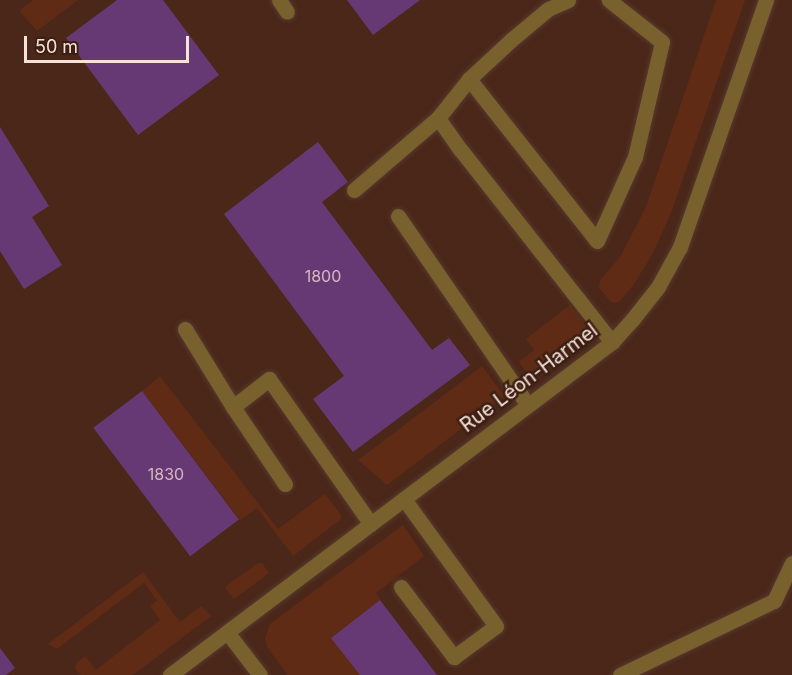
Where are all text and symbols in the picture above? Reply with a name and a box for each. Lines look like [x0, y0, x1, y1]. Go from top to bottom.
scale bar [27, 24, 192, 62]
text: 50 m [35, 36, 78, 57]
house number: 1800 [305, 266, 341, 286]
street label: Rue Léon-Harmel [456, 318, 602, 438]
house number: 1830 [148, 464, 184, 484]

